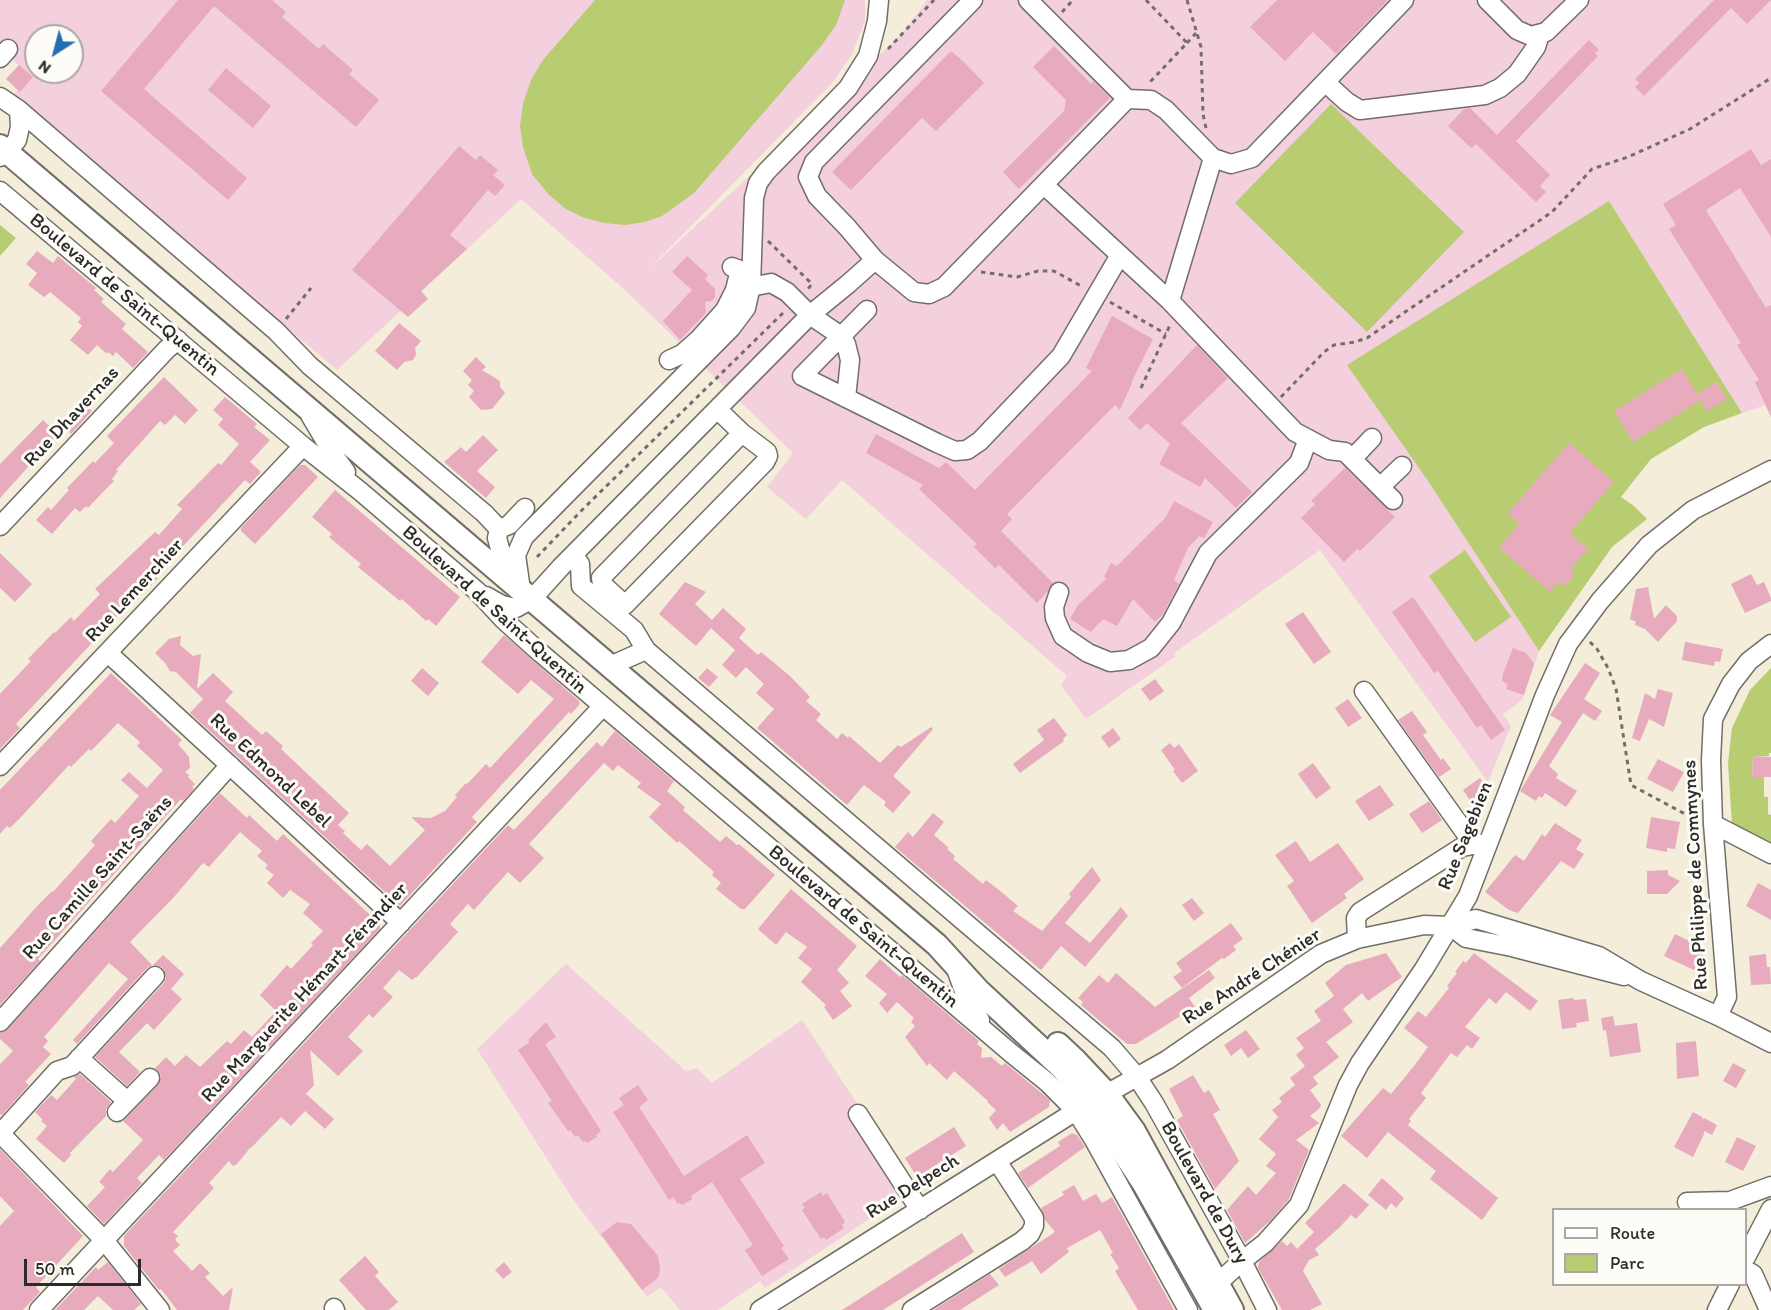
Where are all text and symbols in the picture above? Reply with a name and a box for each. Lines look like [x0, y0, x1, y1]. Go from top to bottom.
north arrow [24, 24, 84, 84]
text: N [34, 56, 54, 78]
street label: Boulevard de Saint-Quentin [24, 208, 224, 382]
street label: Rue Dhavernas [19, 362, 125, 472]
street label: Boulevard de Saint-Quentin [396, 520, 592, 700]
street label: Rue Lemerchier [81, 534, 189, 648]
street label: Rue Edmond Lebel [204, 708, 336, 834]
street label: Rue Philippe de Commynes [1678, 759, 1714, 991]
street label: Rue Sagebien [1433, 778, 1499, 894]
street label: Rue Camille Saint-Saëns [18, 791, 178, 965]
street label: Boulevard de Saint-Quentin [763, 840, 963, 1014]
street label: Rue Marguerite Hémart-Férandier [197, 878, 413, 1108]
street label: Rue André Chénier [1178, 923, 1326, 1031]
street label: Boulevard de Dury [1155, 1118, 1253, 1268]
street label: Rue Delpech [862, 1149, 964, 1225]
legend [1552, 1208, 1747, 1286]
text: Route [1610, 1222, 1655, 1244]
scale bar [27, 1247, 144, 1285]
text: Parc [1610, 1252, 1644, 1274]
text: 50 m [35, 1258, 75, 1280]

